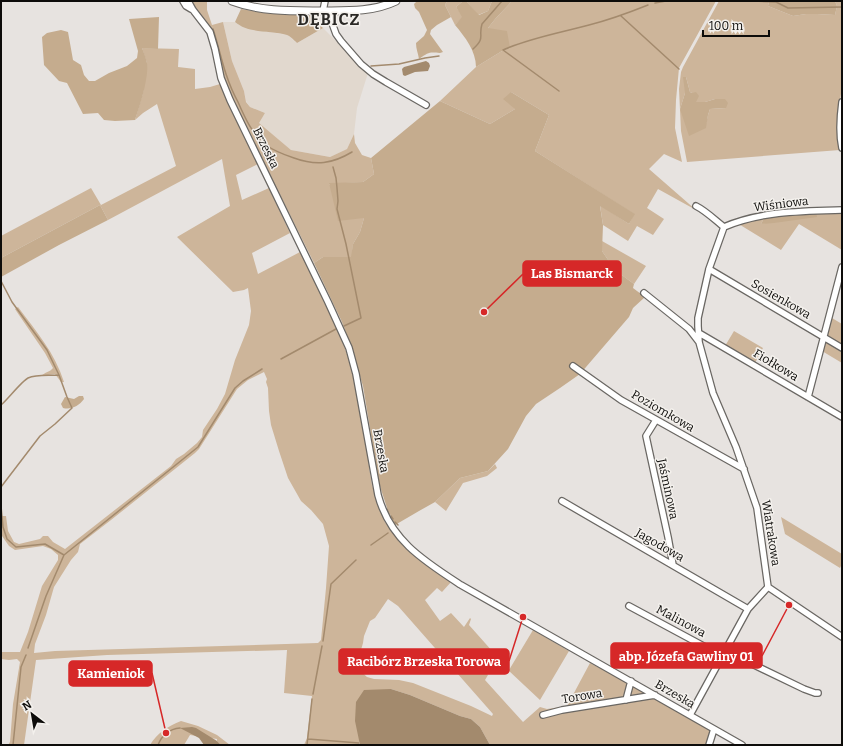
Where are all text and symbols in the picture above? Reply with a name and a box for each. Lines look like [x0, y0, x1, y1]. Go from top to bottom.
district label: DĘBICZ [297, 10, 361, 29]
scale bar [703, 12, 769, 38]
text: 100 m [709, 19, 744, 33]
street label: Brzeska [250, 125, 282, 171]
street label: Wiśniowa [753, 194, 810, 214]
callout: Las Bismarck [523, 261, 621, 286]
text: Las Bismarck [531, 266, 613, 281]
street label: Sosienkowa [749, 276, 814, 322]
street label: Fiołkowa [751, 346, 801, 384]
street label: Poziomkowa [629, 387, 697, 435]
street label: Brzeska [370, 428, 392, 474]
street label: Jaśminowa [655, 457, 681, 521]
street label: Wiatrakowa [759, 499, 783, 567]
street label: Jagodowa [632, 525, 687, 565]
street label: Malinowa [654, 602, 709, 640]
callout: abp. Józefa Gawliny 01 [611, 643, 762, 668]
callout: Racibórz Brzeska Torowa [339, 649, 509, 674]
text: abp. Józefa Gawliny 01 [619, 649, 754, 664]
text: Racibórz Brzeska Torowa [347, 654, 502, 669]
callout: Kamieniok [69, 661, 152, 686]
text: Kamieniok [77, 666, 145, 681]
street label: Brzeska [652, 677, 698, 711]
street label: Torowa [561, 686, 604, 706]
north arrow [12, 694, 52, 734]
text: N [20, 698, 35, 714]

